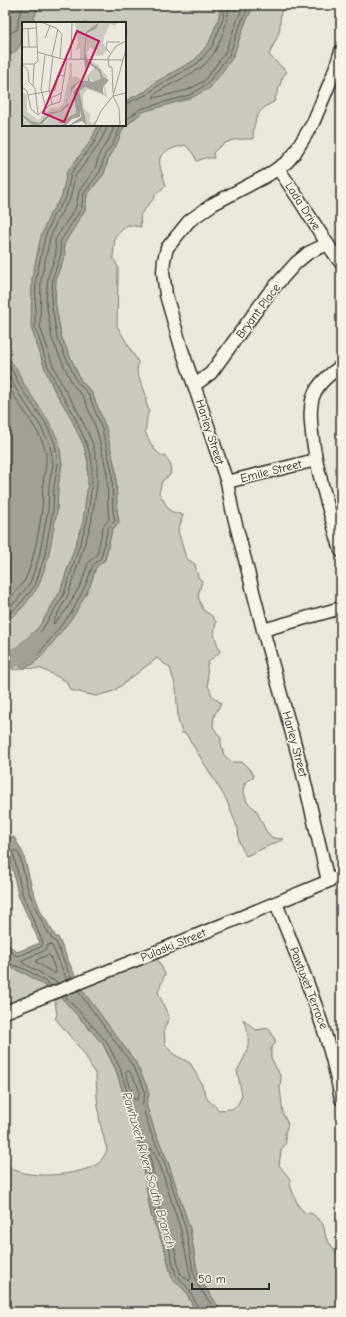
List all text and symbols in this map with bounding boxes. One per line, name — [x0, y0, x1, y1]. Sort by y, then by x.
inset map — [22, 22, 126, 126]
street label: Lada Drive — [282, 179, 324, 233]
street label: Bryant Place — [233, 281, 283, 341]
street label: Harley Street — [193, 398, 227, 467]
street label: Emile Street — [239, 457, 304, 485]
street label: Harley Street — [279, 709, 311, 779]
street label: Pulaski Street — [138, 925, 208, 964]
street label: Pawtuxet Terrace — [287, 945, 331, 1031]
water label: Pawtuxet River South Branch — [119, 1090, 179, 1250]
scale bar — [192, 1265, 269, 1291]
text: 50 m — [198, 1272, 226, 1286]

